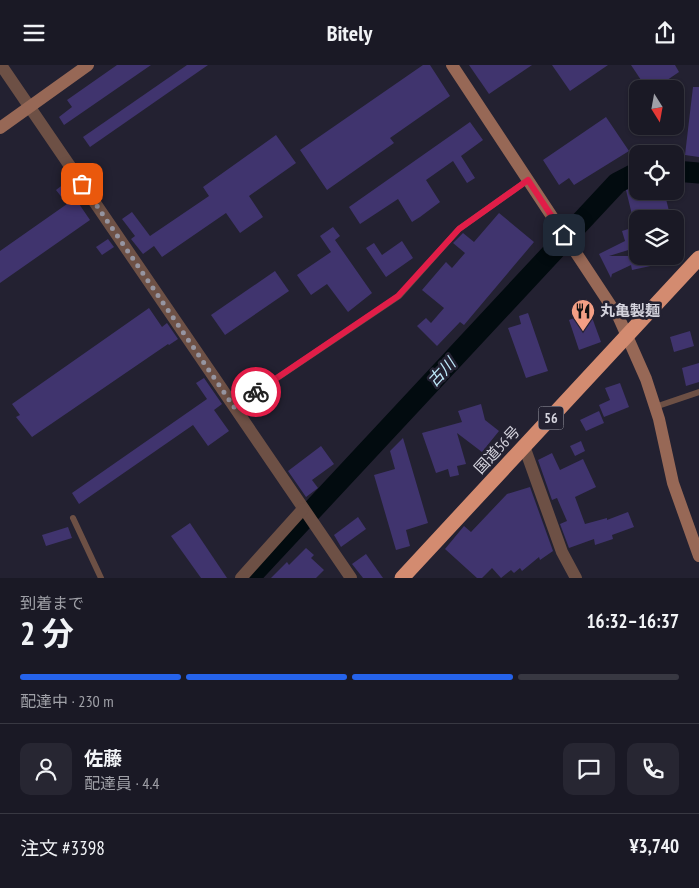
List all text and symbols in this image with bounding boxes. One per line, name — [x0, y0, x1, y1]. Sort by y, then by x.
icon: menu — [20, 19, 48, 47]
text: Bitely — [327, 19, 372, 47]
icon: share — [651, 19, 679, 47]
north arrow — [629, 80, 684, 135]
map controls — [629, 80, 684, 265]
button: locate — [629, 145, 684, 200]
pin — [61, 163, 103, 205]
icon: bag — [68, 170, 96, 198]
button: layers — [629, 210, 684, 265]
pin — [543, 214, 585, 256]
icon: home — [550, 221, 578, 249]
restaurant icon: 丸亀製麺 — [570, 298, 596, 332]
place label: 丸亀製麺 — [600, 301, 660, 320]
water label: 古川 — [423, 352, 461, 391]
courier — [231, 367, 281, 417]
icon: bike — [242, 378, 270, 406]
road number: 56 — [538, 407, 564, 429]
street label: 国道56号 — [470, 422, 524, 478]
text: 到着まで — [20, 593, 84, 613]
text: 16:32–16:37 — [586, 609, 679, 633]
text: 2 分 — [20, 612, 74, 654]
text: 配達中 · 230 m — [20, 691, 114, 711]
button: person — [20, 743, 72, 795]
button: chat — [563, 743, 615, 795]
button: phone — [627, 743, 679, 795]
text: 佐藤 — [84, 746, 122, 770]
text: 配達員 · 4.4 — [84, 773, 159, 793]
text: ¥3,740 — [629, 834, 679, 858]
text: 注文 #3398 — [20, 836, 105, 860]

